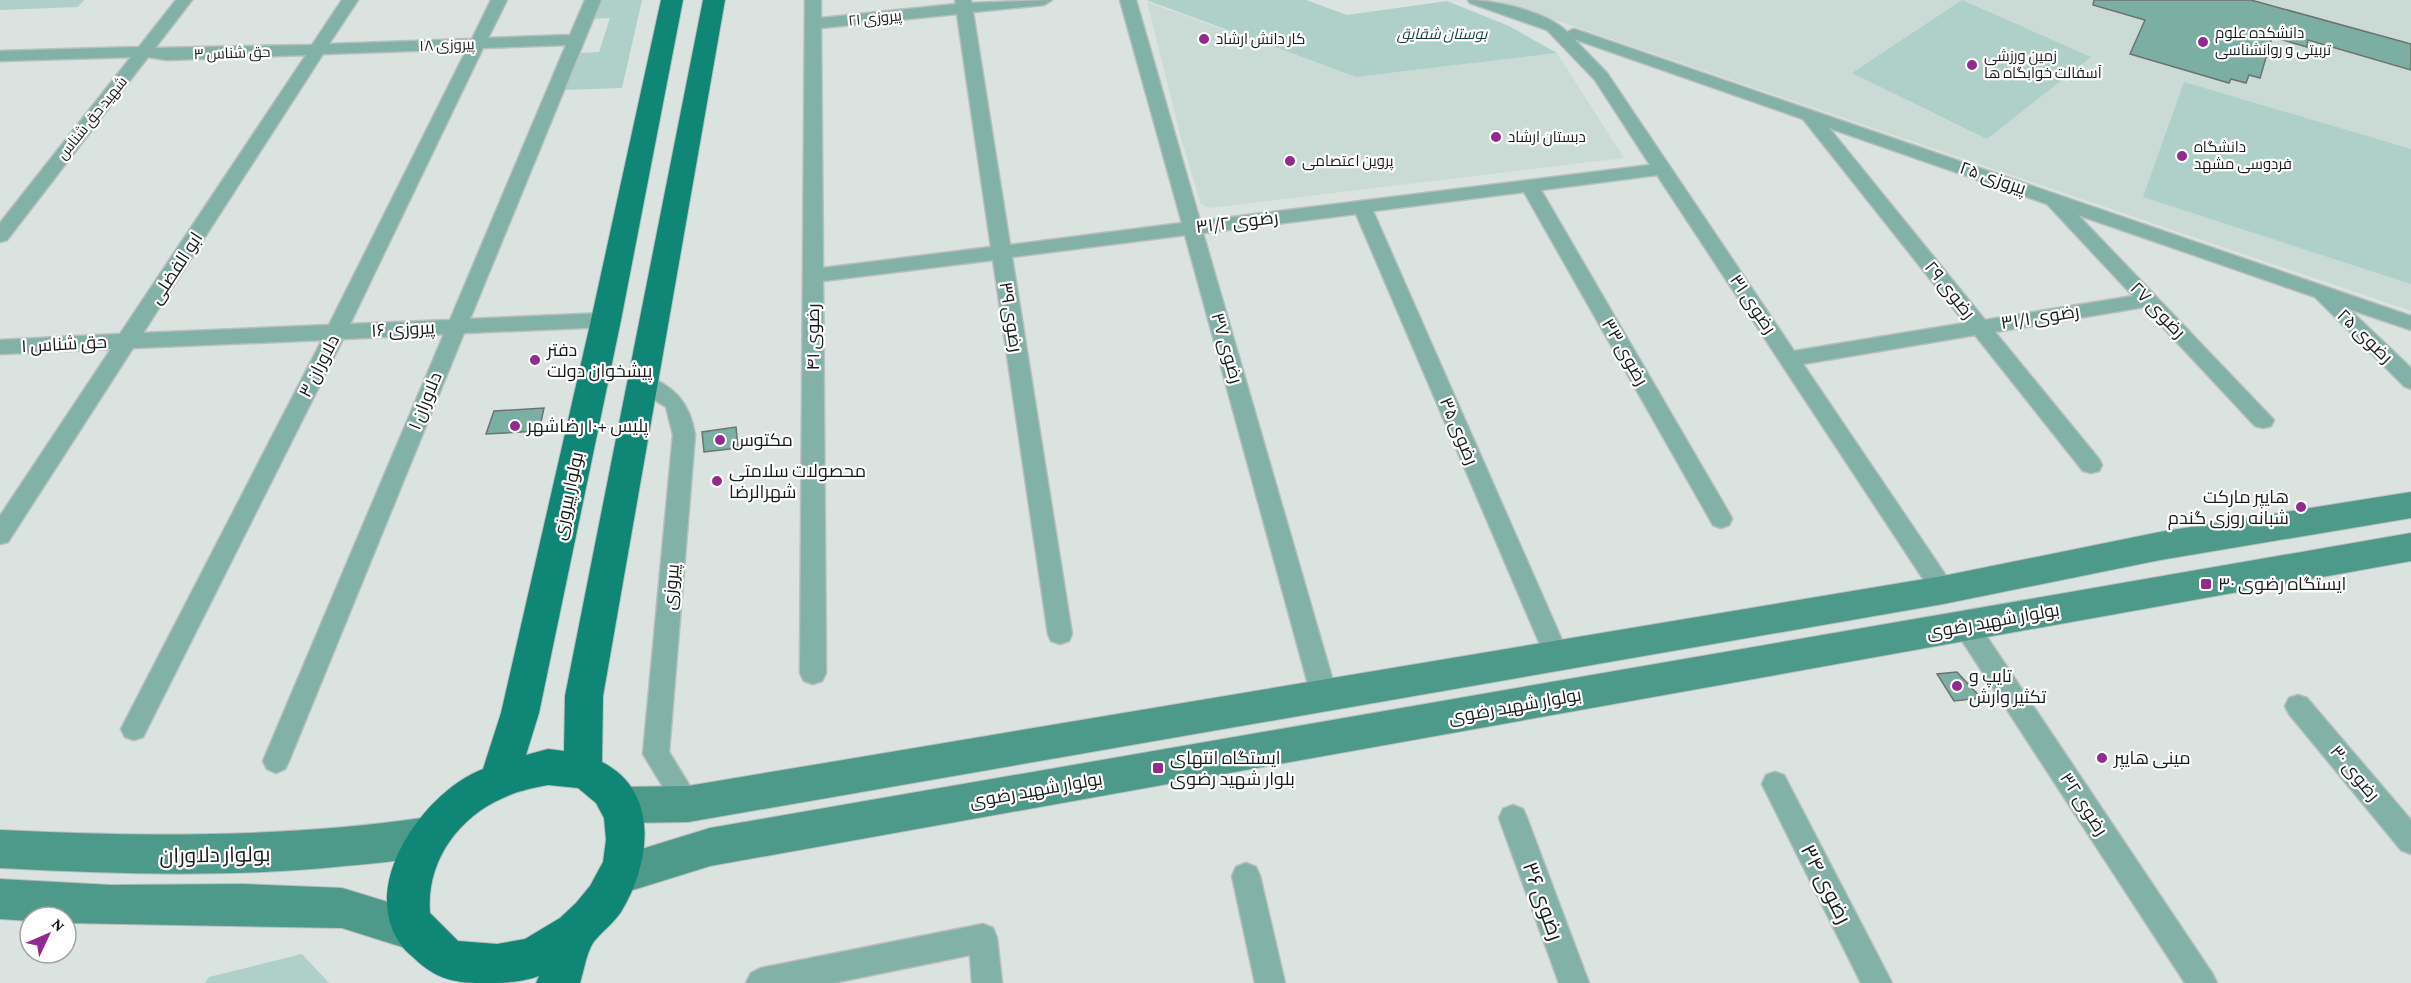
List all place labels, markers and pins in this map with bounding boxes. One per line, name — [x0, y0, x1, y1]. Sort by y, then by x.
place label: دانشکده علوم تربیتی و روانشناسی — [2215, 25, 2331, 60]
place label: کار دانش ارشاد — [1216, 31, 1305, 49]
marker: کار دانش ارشاد — [1197, 32, 1211, 46]
marker: دانشکده علوم تربیتی و روانشناسی — [2196, 35, 2210, 49]
place label: زمین ورزشی آسفالت خوابگاه ها — [1984, 48, 2102, 82]
marker: زمین ورزشی آسفالت خوابگاه ها — [1965, 58, 1979, 72]
place label: دبستان ارشاد — [1508, 129, 1586, 147]
marker: دبستان ارشاد — [1489, 130, 1503, 144]
place label: دانشگاه فردوسی مشهد — [2194, 139, 2292, 174]
marker: دانشگاه فردوسی مشهد — [2175, 149, 2189, 163]
place label: پروین اعتصامی — [1302, 153, 1393, 171]
marker: پروین اعتصامی — [1283, 154, 1297, 168]
place label: دفتر پیشخوان دولت — [546, 340, 652, 383]
marker: دفتر پیشخوان دولت — [528, 353, 542, 367]
place label: پلیس +۱۰ رضاشهر — [526, 416, 649, 438]
marker: پلیس +۱۰ رضاشهر — [508, 419, 522, 433]
place label: مکتوس — [732, 430, 793, 451]
marker: مکتوس — [713, 433, 727, 447]
place label: محصولات سلامتی شهرالرضا — [729, 461, 866, 503]
marker: محصولات سلامتی شهرالرضا — [710, 474, 724, 488]
place label: هایپر مارکت شبانه روزی گندم — [2168, 487, 2289, 530]
marker: هایپر مارکت شبانه روزی گندم — [2294, 500, 2308, 514]
place label: ایستگاه رضوی ۳۰ — [2218, 574, 2346, 595]
marker: ایستگاه رضوی ۳۰ — [2199, 577, 2213, 591]
place label: تایپ و تکثیر وارش — [1969, 666, 2046, 708]
marker: تایپ و تکثیر وارش — [1950, 679, 1964, 693]
place label: ایستگاه انتهای بلوار شهید رضوی — [1170, 748, 1295, 790]
place label: مینی هایپر — [2113, 748, 2191, 770]
marker: مینی هایپر — [2095, 751, 2109, 765]
marker: ایستگاه انتهای بلوار شهید رضوی — [1151, 761, 1165, 775]

